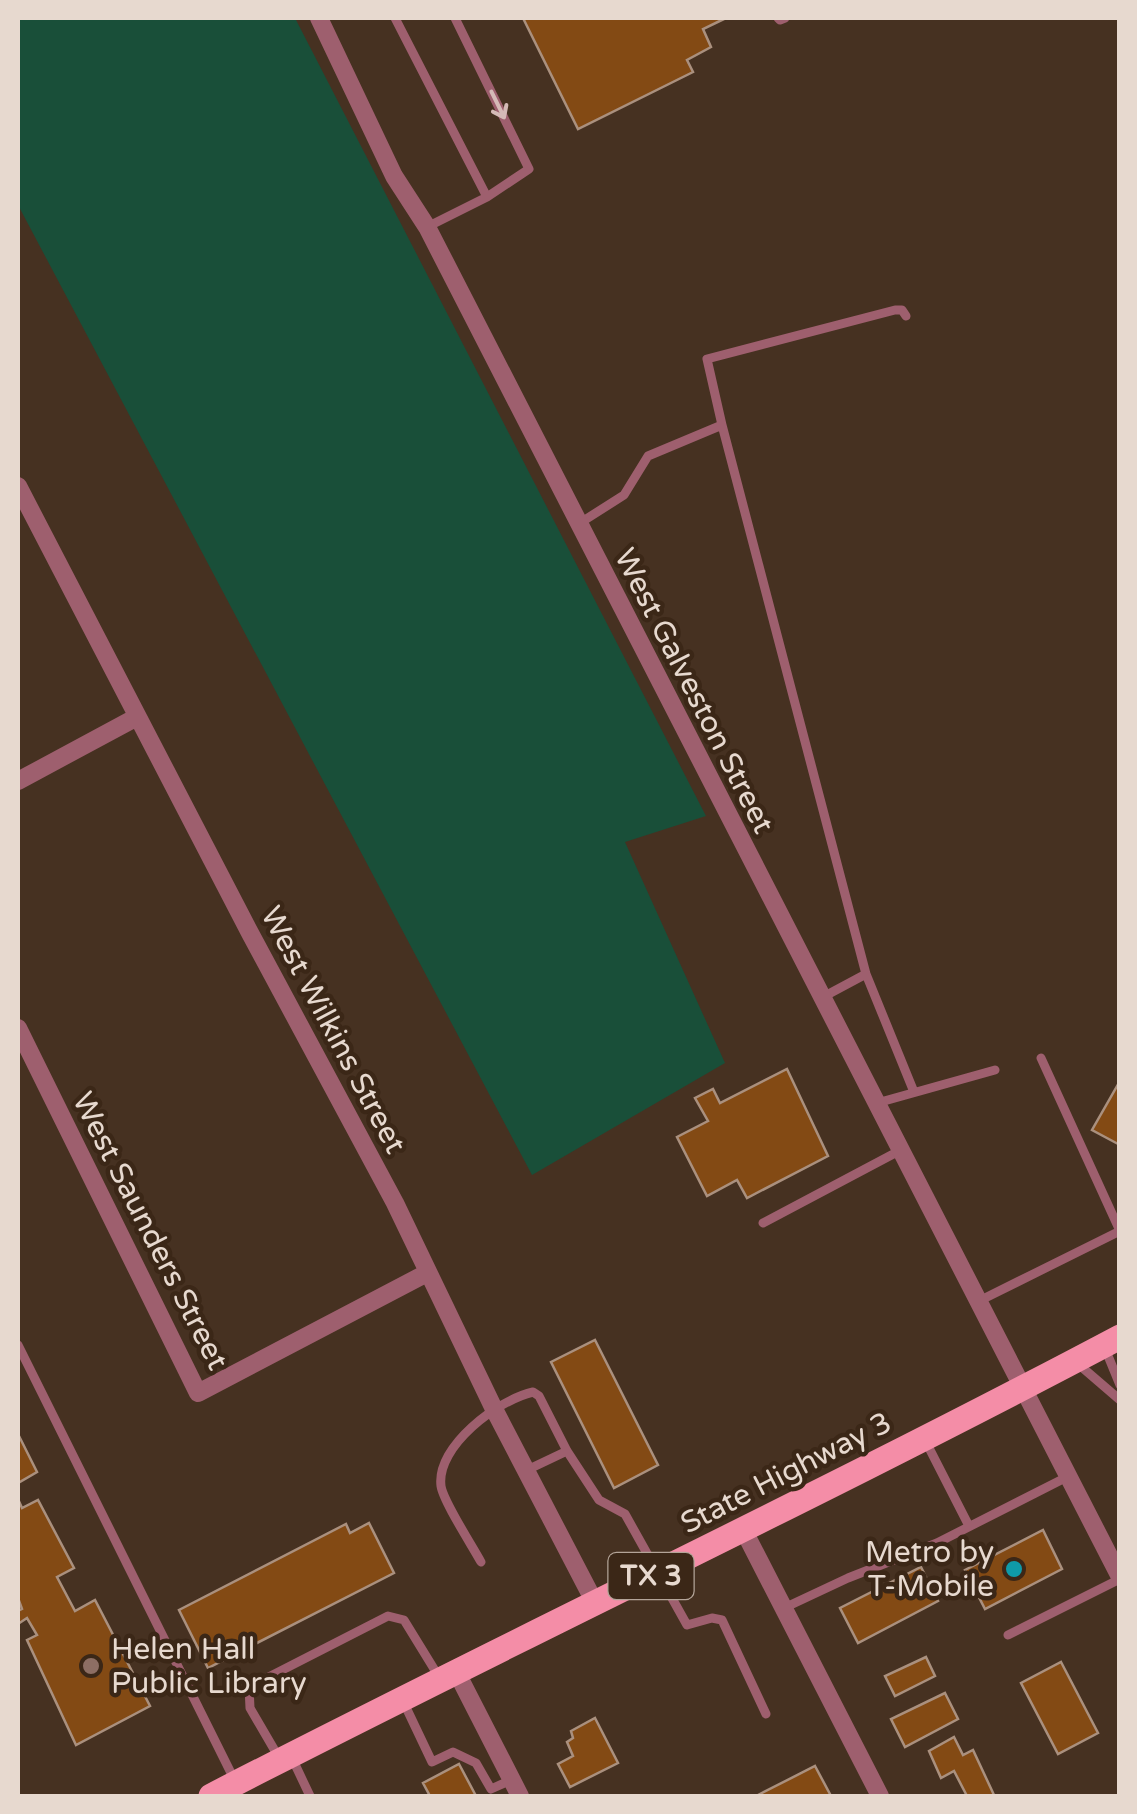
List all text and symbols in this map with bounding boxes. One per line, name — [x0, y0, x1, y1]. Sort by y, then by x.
one-way arrow — [489, 90, 508, 119]
street label: West Galveston Street — [606, 542, 782, 840]
street label: West Wilkins Street — [252, 900, 414, 1160]
street label: West Saunders Street — [64, 1086, 236, 1376]
street label: State Highway 3 — [674, 1404, 898, 1542]
place label: Metro by T-Mobile — [865, 1534, 994, 1605]
road number: TX 3 — [608, 1553, 694, 1599]
marker: Metro by T-Mobile — [1003, 1558, 1025, 1580]
place label: Helen Hall Public Library — [111, 1631, 307, 1702]
marker: Helen Hall Public Library — [80, 1655, 102, 1677]

